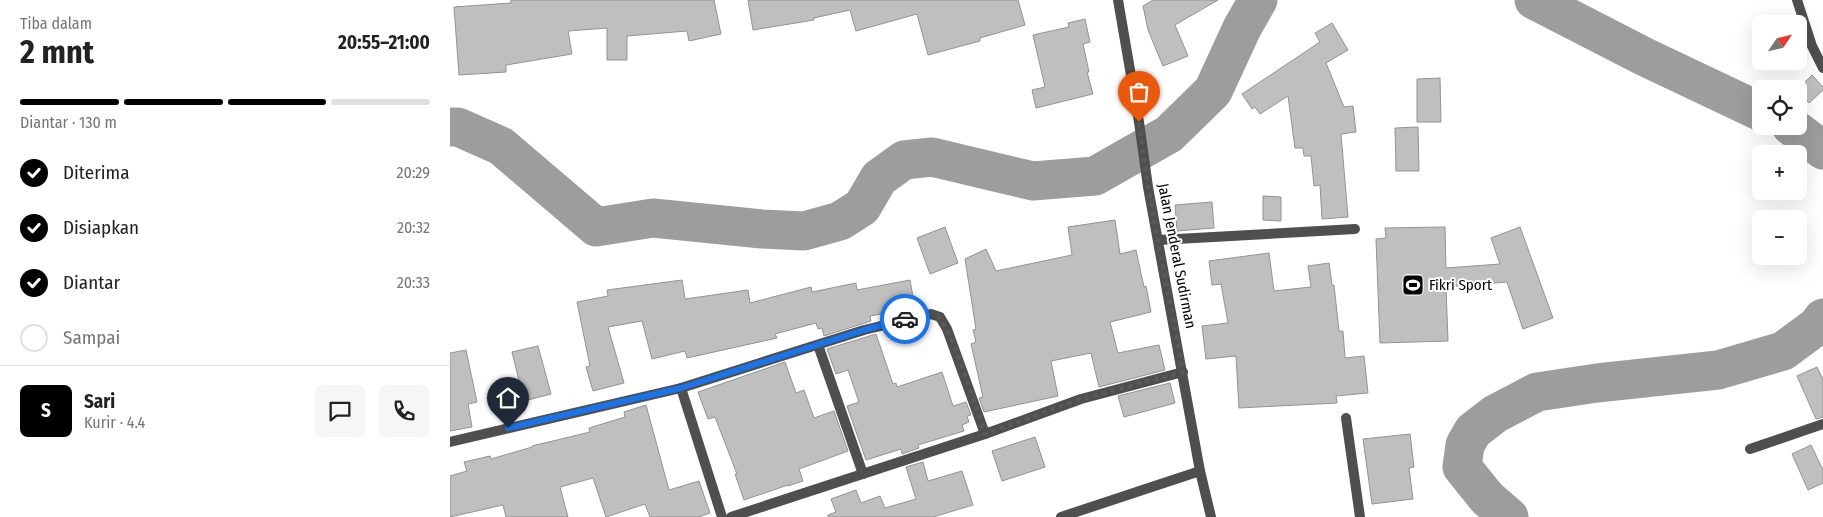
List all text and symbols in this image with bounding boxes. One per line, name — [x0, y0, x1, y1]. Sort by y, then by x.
text: Tiba dalam — [20, 14, 92, 33]
north arrow — [1752, 15, 1808, 70]
map controls — [1752, 15, 1807, 265]
text: 20:55–21:00 — [338, 31, 430, 54]
text: 2 mnt — [20, 33, 94, 71]
pin — [1118, 71, 1160, 122]
icon: bag — [1125, 78, 1153, 106]
button: locate — [1752, 80, 1807, 135]
text: Diantar · 130 m — [20, 113, 117, 132]
button: + — [1752, 145, 1807, 200]
icon: check — [20, 159, 48, 187]
text: Diterima — [63, 161, 129, 184]
text: 20:29 — [396, 163, 430, 182]
street label: Jalan Jenderal Sudirman — [1154, 182, 1200, 330]
button: − — [1752, 210, 1807, 265]
icon: check — [20, 214, 48, 242]
text: Disiapkan — [63, 216, 139, 239]
text: 20:32 — [397, 218, 430, 237]
icon: check — [20, 269, 48, 297]
text: Diantar — [63, 271, 120, 294]
text: 20:33 — [397, 273, 430, 292]
sports icon: Fikri Sport — [1401, 273, 1425, 297]
place label: Fikri Sport — [1429, 276, 1492, 294]
courier — [880, 294, 930, 344]
icon: car — [891, 305, 919, 333]
text: Sampai — [63, 326, 120, 349]
pin — [487, 377, 529, 428]
icon: home — [494, 384, 522, 412]
button: chat — [314, 385, 366, 437]
button: phone — [378, 385, 430, 437]
text: Sari — [84, 390, 115, 413]
text: S — [41, 399, 51, 422]
text: Kurir · 4.4 — [84, 413, 145, 432]

